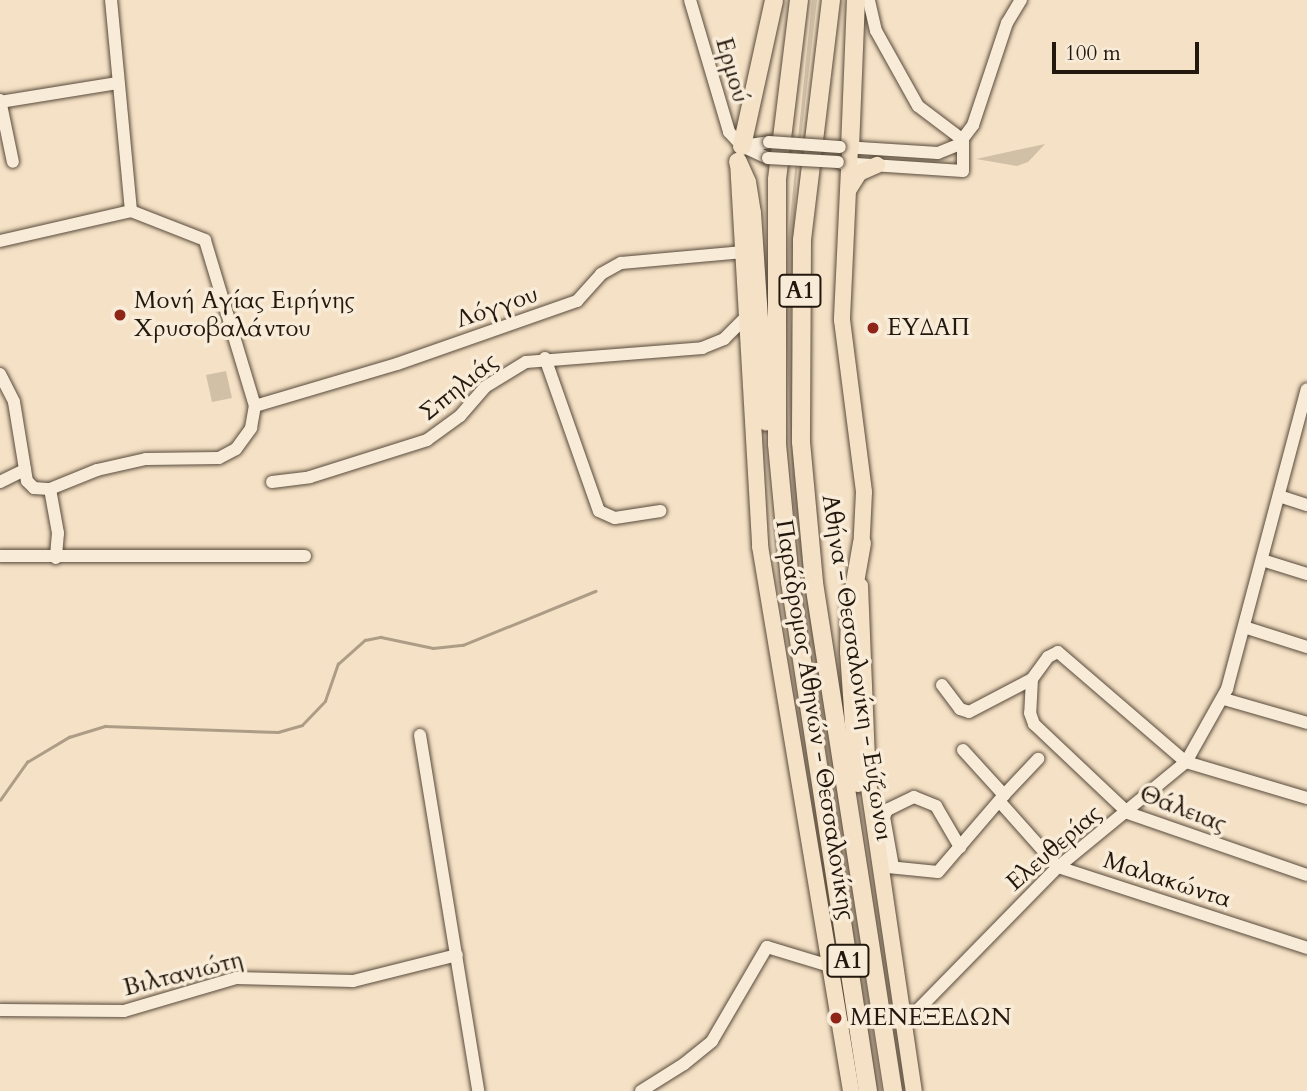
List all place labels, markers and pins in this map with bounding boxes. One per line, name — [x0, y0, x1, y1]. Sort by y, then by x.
place label: Μονή Αγίας Ειρήνης Χρυσοβαλάντου — [134, 287, 355, 343]
marker: Μονή Αγίας Ειρήνης Χρυσοβαλάντου — [112, 307, 128, 323]
place label: ΕΥΔΑΠ — [887, 314, 970, 342]
marker: ΕΥΔΑΠ — [865, 320, 881, 336]
place label: ΜΕΝΕΞΕΔΩΝ — [850, 1004, 1011, 1032]
marker: ΜΕΝΕΞΕΔΩΝ — [828, 1010, 844, 1026]

